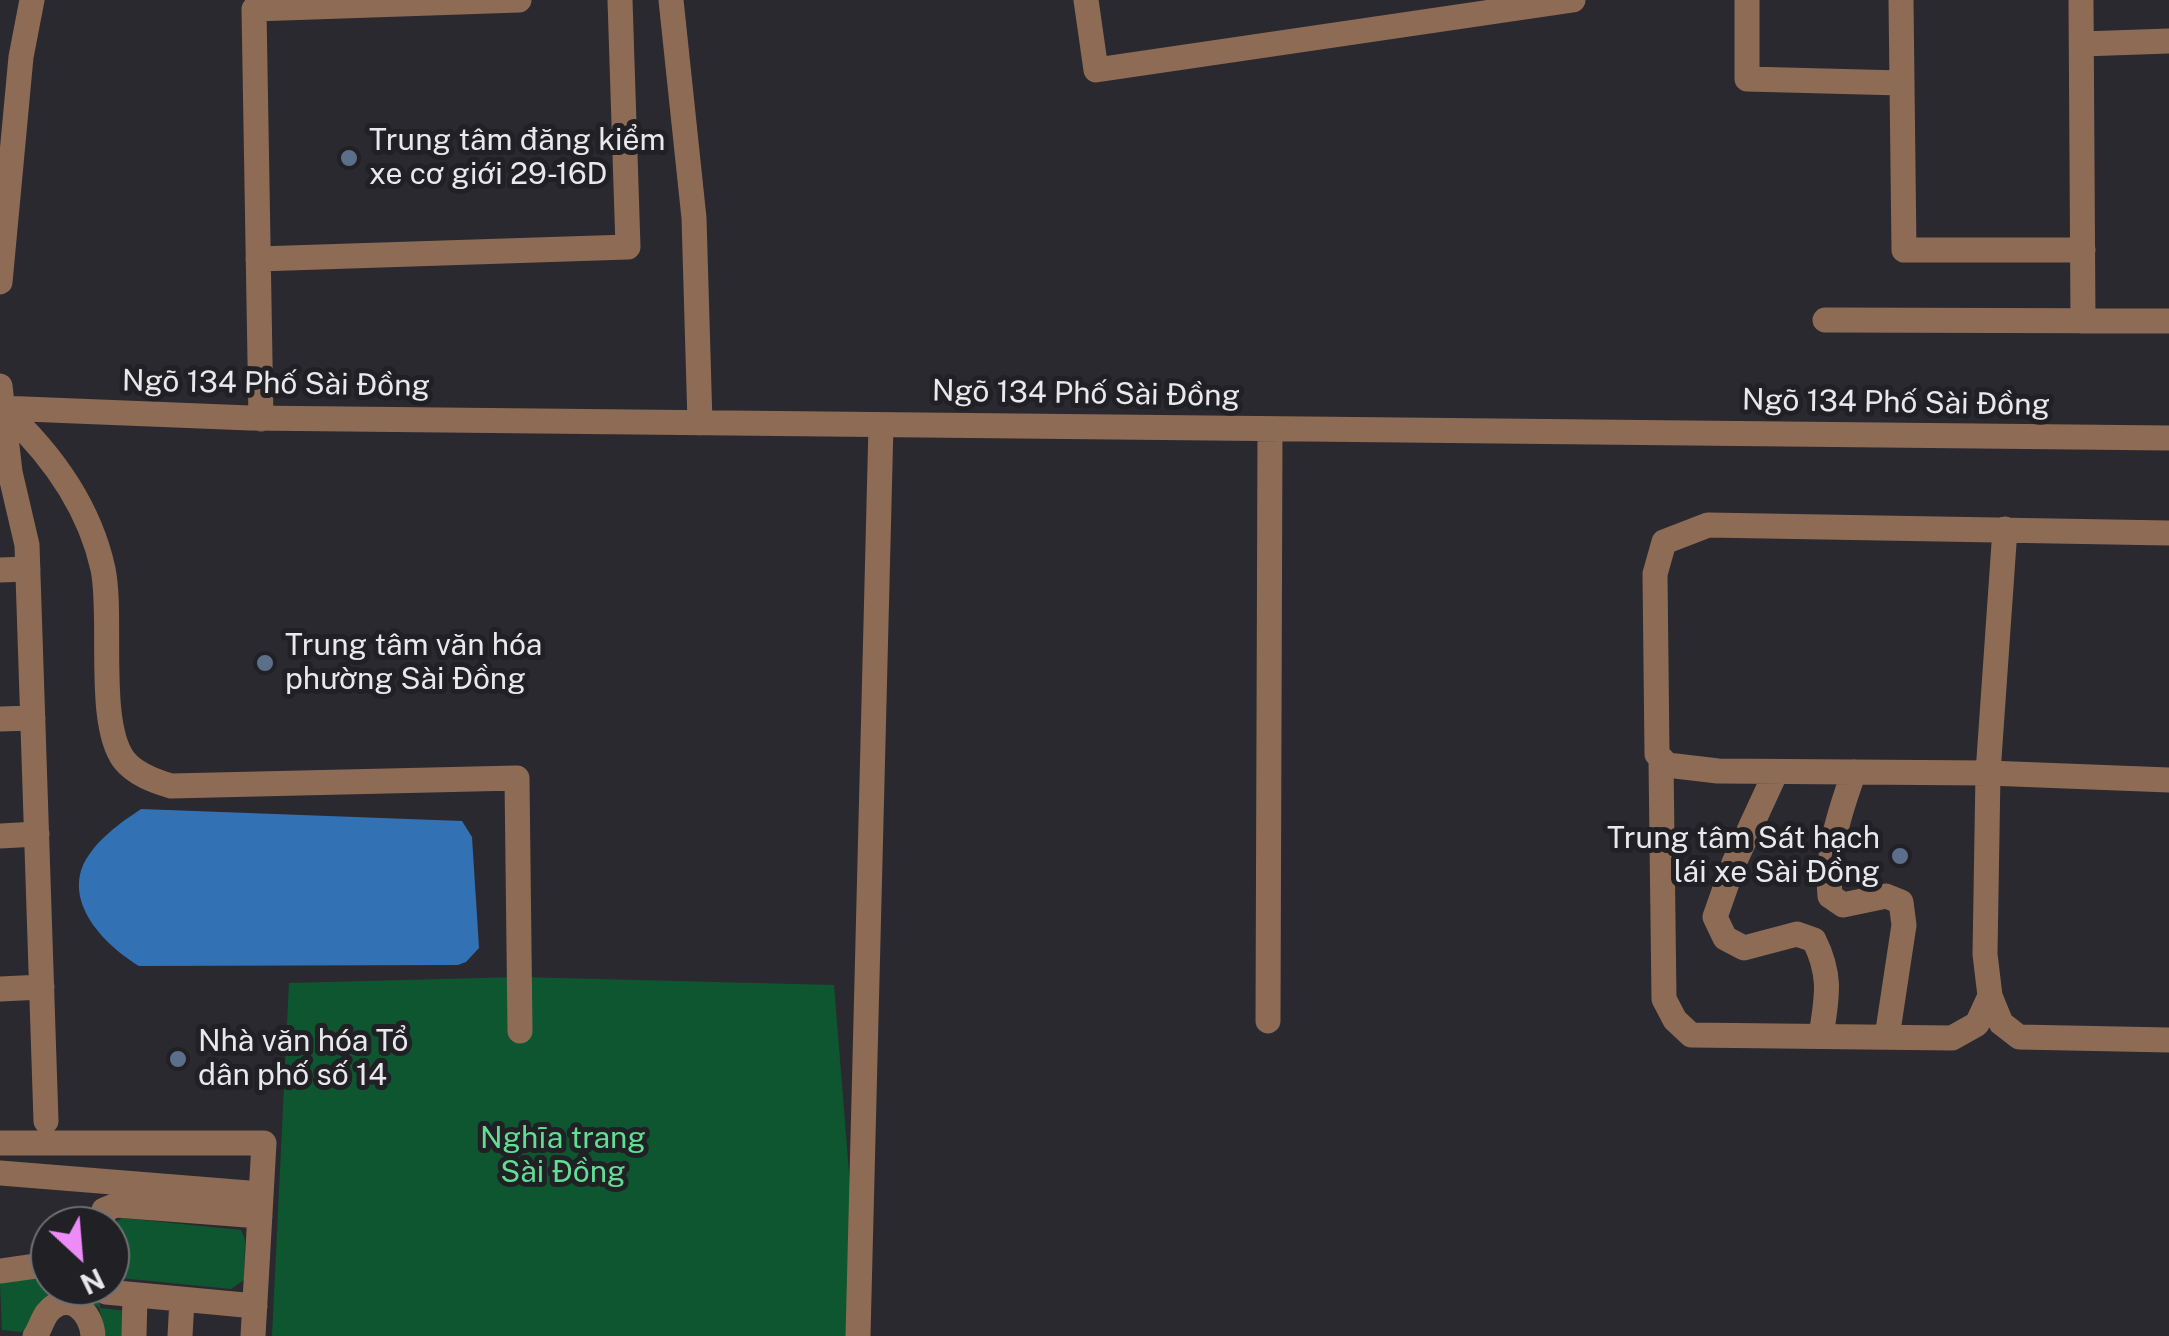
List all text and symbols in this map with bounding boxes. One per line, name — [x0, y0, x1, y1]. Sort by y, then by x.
place label: Trung tâm đăng kiểm xe cơ giới 29-16D — [369, 123, 665, 194]
marker: Trung tâm đăng kiểm xe cơ giới 29-16D — [338, 147, 360, 169]
street label: Ngõ 134 Phố Sài Đồng — [122, 363, 430, 405]
street label: Ngõ 134 Phố Sài Đồng — [932, 373, 1240, 415]
street label: Ngõ 134 Phố Sài Đồng — [1742, 382, 2050, 424]
place label: Trung tâm văn hóa phường Sài Đồng — [285, 628, 542, 698]
marker: Trung tâm văn hóa phường Sài Đồng — [254, 652, 276, 674]
place label: Trung tâm Sát hạch lái xe Sài Đồng — [1607, 821, 1880, 892]
marker: Trung tâm Sát hạch lái xe Sài Đồng — [1889, 845, 1911, 867]
place label: Nhà văn hóa Tổ dân phố số 14 — [198, 1024, 408, 1094]
marker: Nhà văn hóa Tổ dân phố số 14 — [167, 1048, 189, 1070]
park label: Nghĩa trang Sài Đồng — [480, 1121, 646, 1192]
north arrow — [30, 1206, 130, 1306]
text: N — [75, 1262, 110, 1301]

